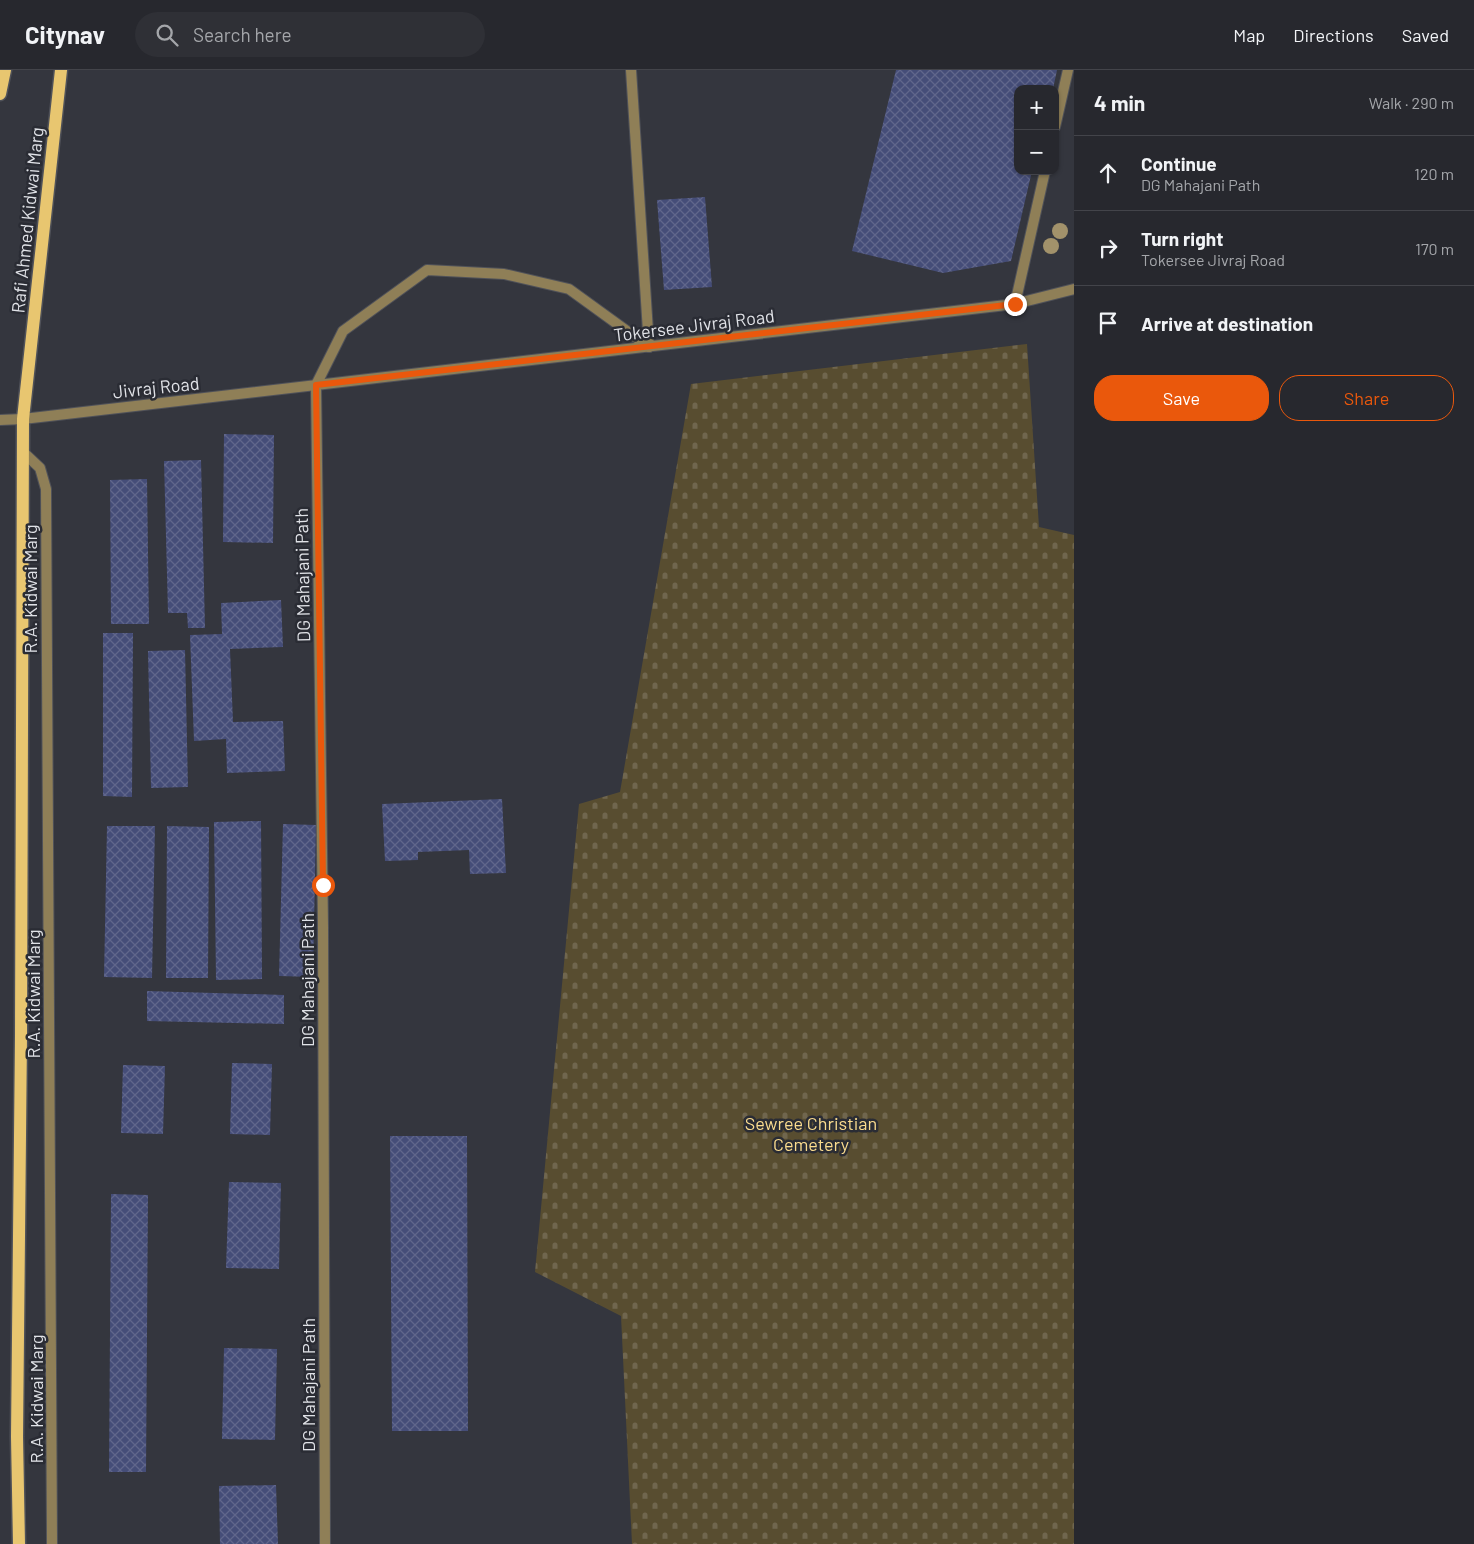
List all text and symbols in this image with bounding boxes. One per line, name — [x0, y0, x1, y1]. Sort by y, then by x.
search box — [135, 12, 485, 57]
text: Citynav — [25, 20, 105, 49]
icon: search — [153, 21, 181, 49]
text: Search here — [193, 23, 292, 46]
text: Map — [1233, 24, 1265, 46]
text: Directions — [1293, 24, 1374, 46]
text: Saved — [1402, 24, 1449, 46]
map controls — [1014, 85, 1059, 175]
button: + — [1014, 85, 1059, 130]
text: 4 min — [1094, 90, 1145, 115]
text: Walk · 290 m — [1369, 93, 1454, 112]
street label: Rafi Ahmed Kidwai Marg — [6, 126, 48, 314]
button: − — [1014, 130, 1059, 175]
text: Continue — [1141, 152, 1217, 175]
icon: ahead — [1094, 159, 1122, 187]
text: 120 m — [1414, 164, 1454, 183]
text: DG Mahajani Path — [1141, 175, 1260, 194]
text: Turn right — [1141, 227, 1223, 250]
icon: right — [1094, 234, 1122, 262]
text: 170 m — [1415, 239, 1454, 258]
text: Tokersee Jivraj Road — [1141, 250, 1285, 269]
route end — [1004, 293, 1027, 316]
street label: Tokersee Jivraj Road — [612, 304, 776, 346]
icon: arrive — [1094, 309, 1122, 337]
text: Arrive at destination — [1141, 312, 1313, 335]
street label: Jivraj Road — [112, 372, 200, 402]
button: Save — [1094, 375, 1269, 421]
button: Share — [1279, 375, 1454, 421]
street label: DG Mahajani Path — [290, 508, 314, 642]
street label: R.A. Kidwai Marg — [19, 524, 41, 654]
route start — [312, 874, 335, 897]
street label: DG Mahajani Path — [296, 913, 318, 1047]
street label: R.A. Kidwai Marg — [22, 929, 44, 1059]
park label: Sewree Christian Cemetery — [745, 1112, 877, 1155]
street label: DG Mahajani Path — [297, 1318, 319, 1452]
street label: R.A. Kidwai Marg — [25, 1334, 47, 1464]

